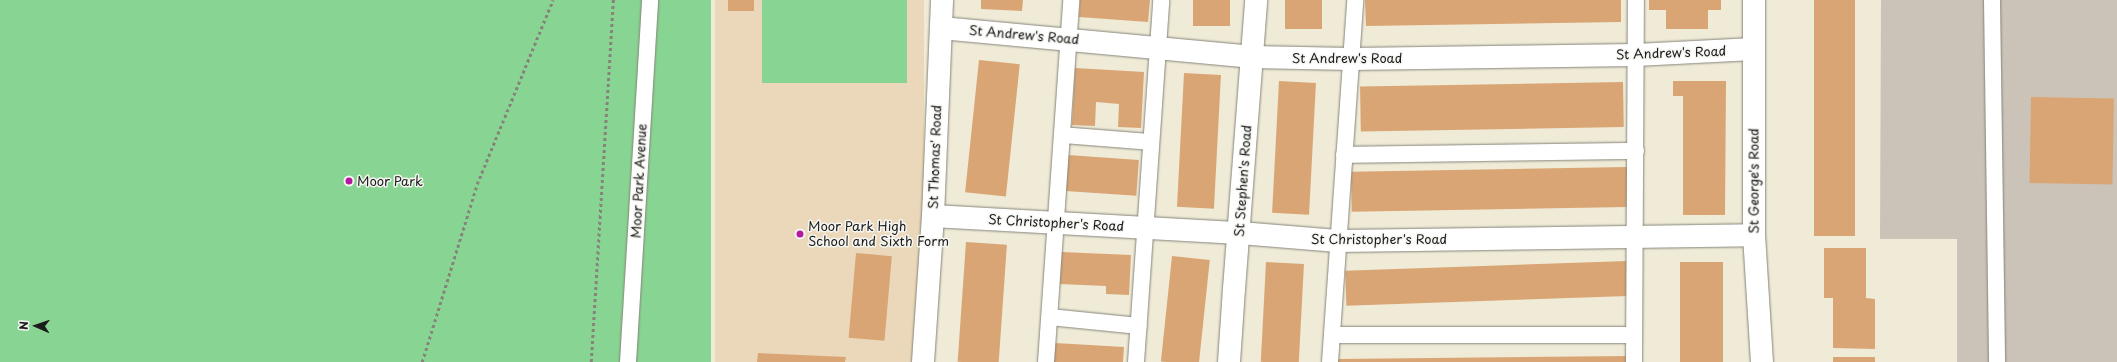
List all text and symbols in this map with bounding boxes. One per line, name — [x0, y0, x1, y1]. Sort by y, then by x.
street label: St Andrew's Road — [968, 22, 1080, 48]
street label: St Andrew's Road — [1615, 43, 1727, 63]
street label: St Andrew's Road — [1291, 50, 1403, 66]
street label: St Thomas' Road — [925, 104, 945, 210]
street label: Moor Park Avenue — [628, 123, 650, 239]
street label: St Stephen's Road — [1231, 125, 1255, 237]
street label: St George's Road — [1746, 128, 1762, 234]
place label: Moor Park — [357, 173, 423, 189]
marker: Moor Park — [344, 176, 354, 186]
street label: St Christopher's Road — [988, 212, 1124, 234]
place label: Moor Park High School and Sixth Form — [808, 219, 950, 250]
marker: Moor Park High School and Sixth Form — [795, 229, 805, 239]
street label: St Christopher's Road — [1311, 231, 1447, 247]
north arrow — [16, 306, 56, 346]
text: N — [15, 321, 32, 330]

